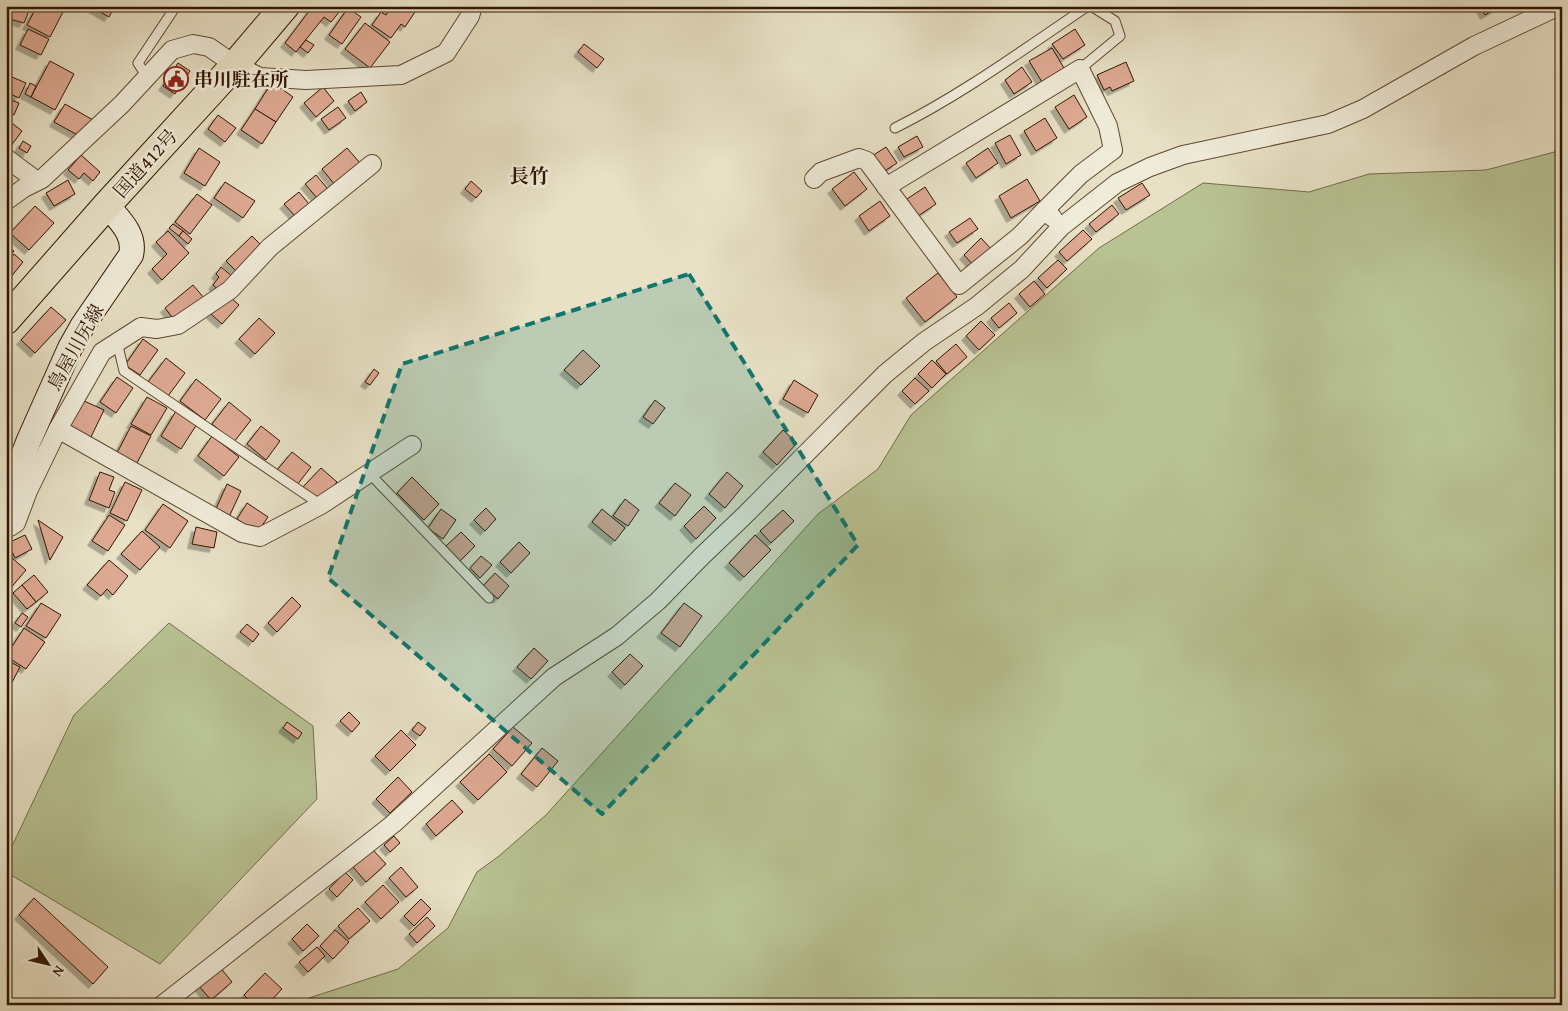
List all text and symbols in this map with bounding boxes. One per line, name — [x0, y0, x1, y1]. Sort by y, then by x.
place label: 串川駐在所 — [194, 65, 289, 93]
public building icon: 串川駐在所 — [163, 66, 189, 92]
street label: 国道412号 — [106, 122, 184, 204]
district label: 長竹 — [509, 161, 549, 190]
street label: 鳥屋川尻線 — [40, 299, 110, 395]
north arrow — [22, 938, 72, 988]
text: N — [47, 962, 70, 982]

